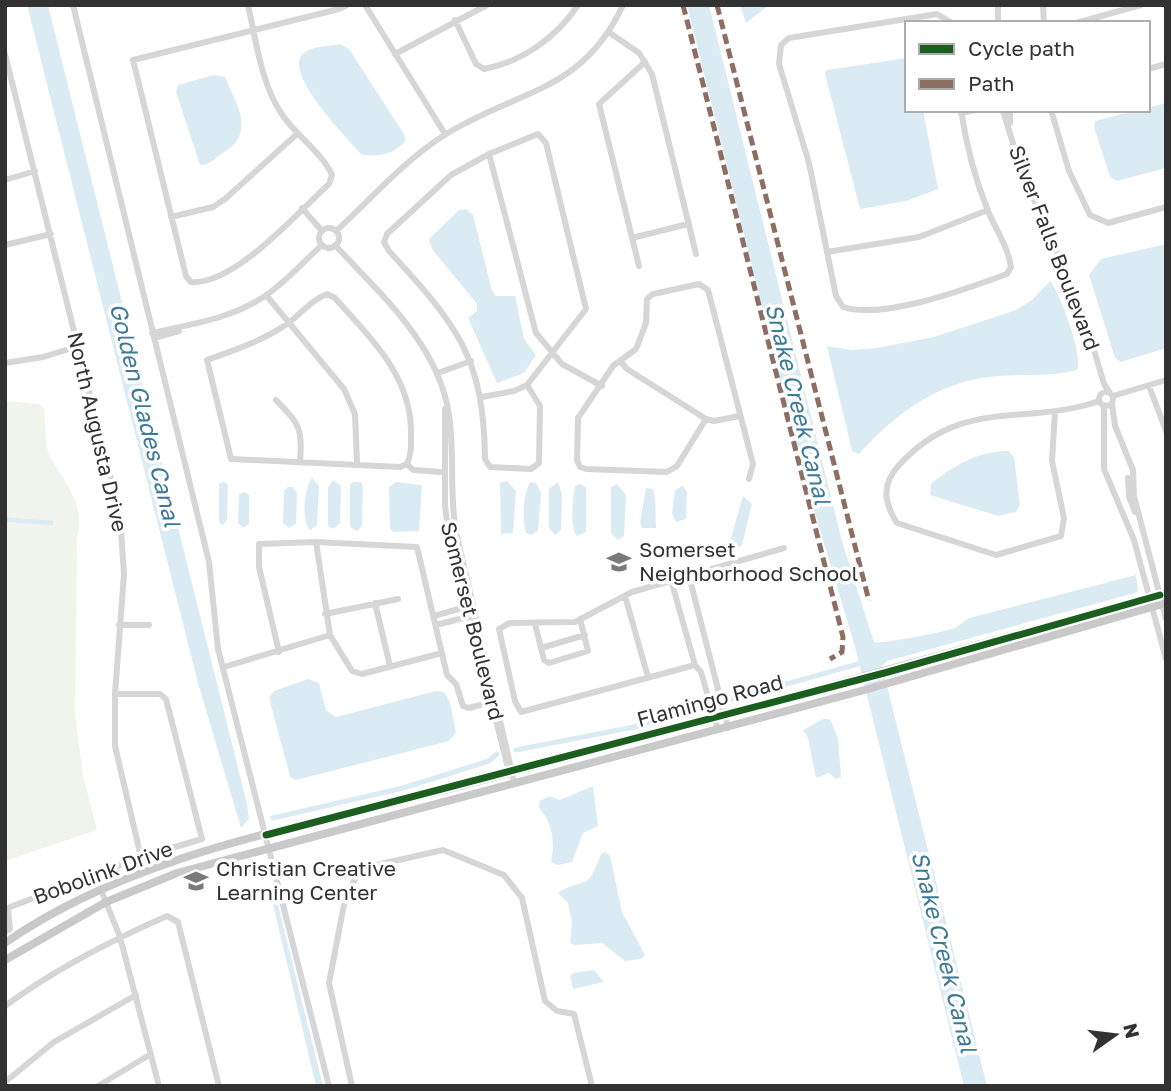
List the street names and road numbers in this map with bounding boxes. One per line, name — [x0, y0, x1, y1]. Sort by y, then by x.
street label: Silver Falls Boulevard — [1004, 141, 1106, 354]
street label: North Augusta Drive — [62, 329, 134, 534]
street label: Somerset Boulevard — [436, 519, 510, 723]
street label: Flamingo Road — [634, 668, 786, 732]
street label: Bobolink Drive — [29, 835, 176, 909]

